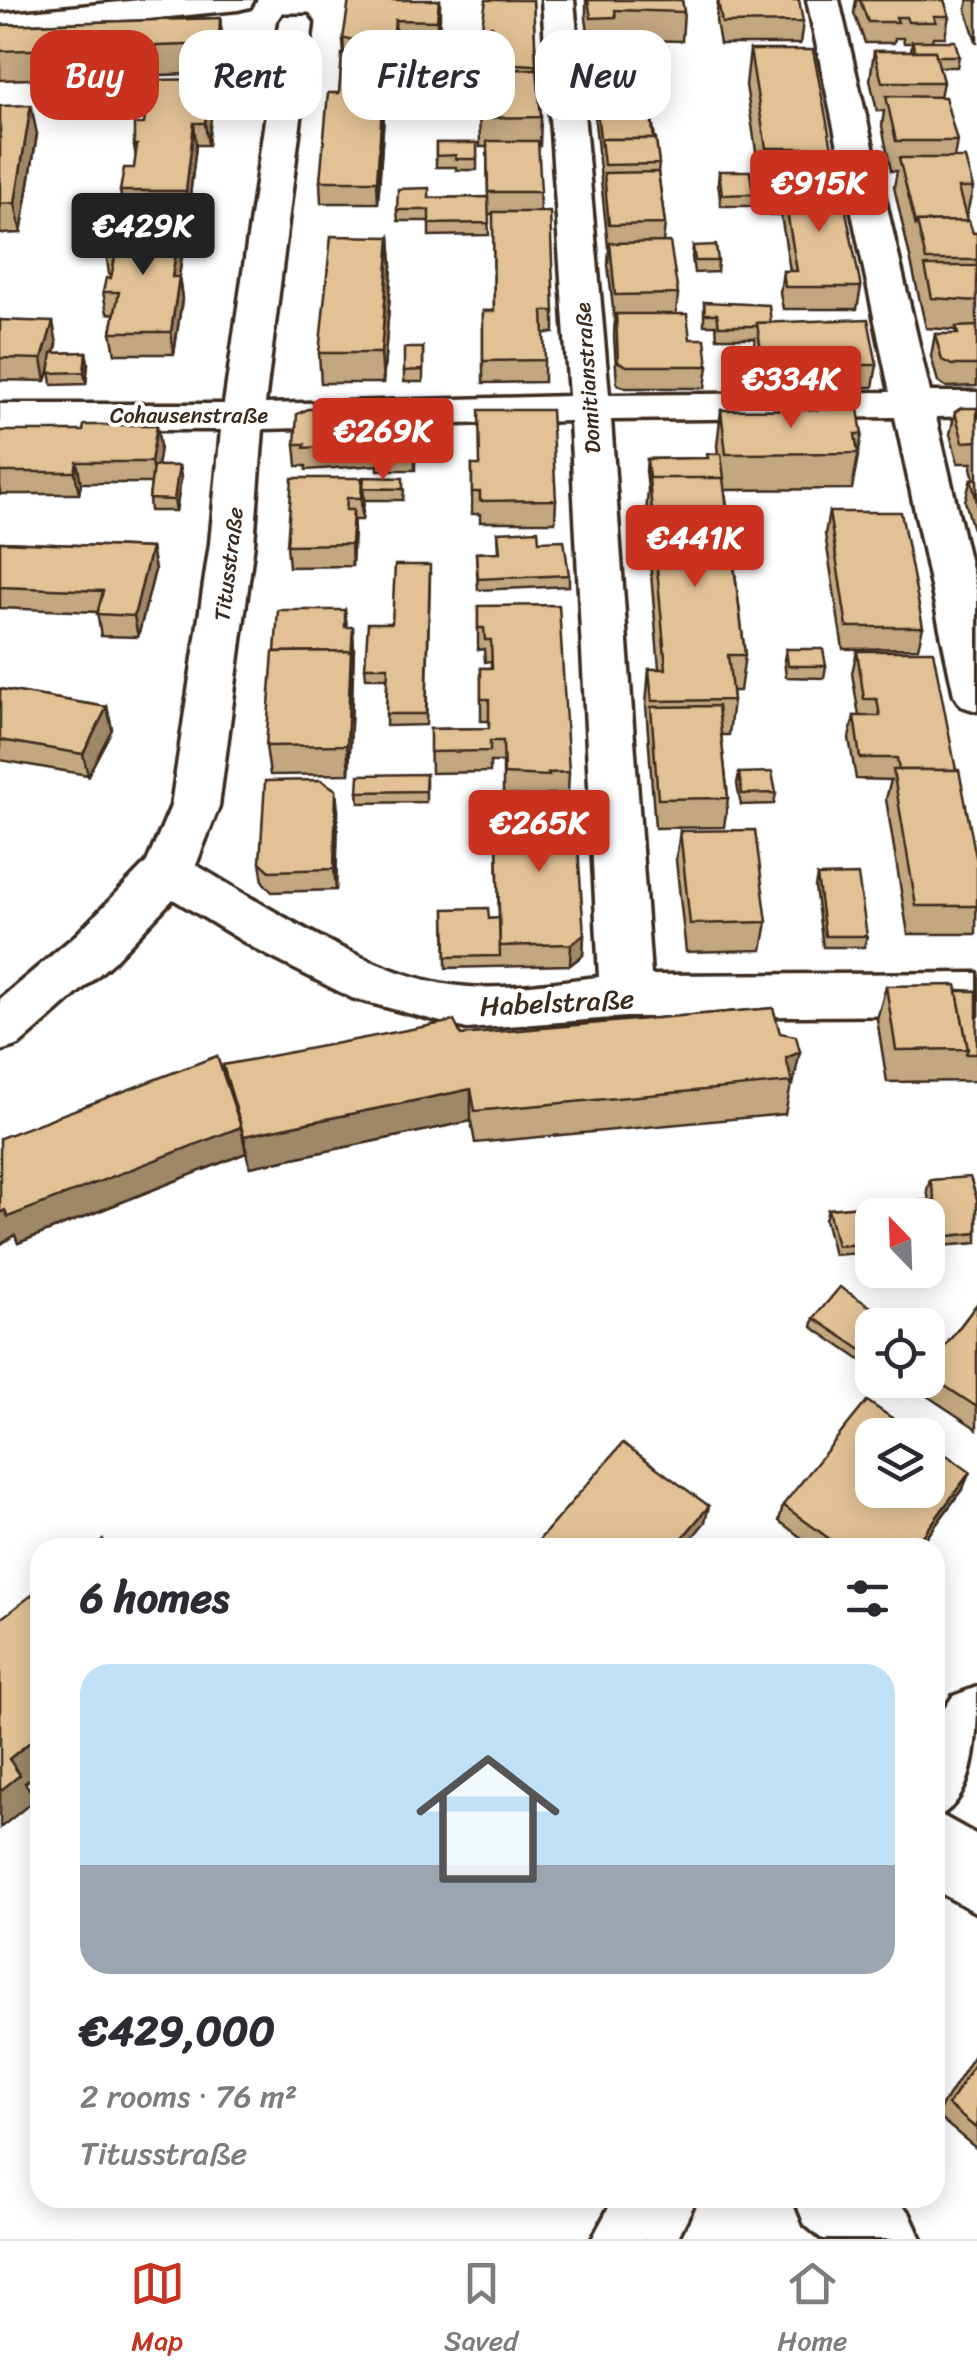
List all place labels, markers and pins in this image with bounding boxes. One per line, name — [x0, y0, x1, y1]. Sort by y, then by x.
pin: €915K — [749, 150, 889, 235]
pin: €429K — [73, 193, 213, 278]
pin: €334K — [721, 346, 861, 431]
pin: €269K — [313, 398, 453, 483]
pin: €441K — [625, 505, 765, 590]
pin: €265K — [469, 790, 609, 875]

